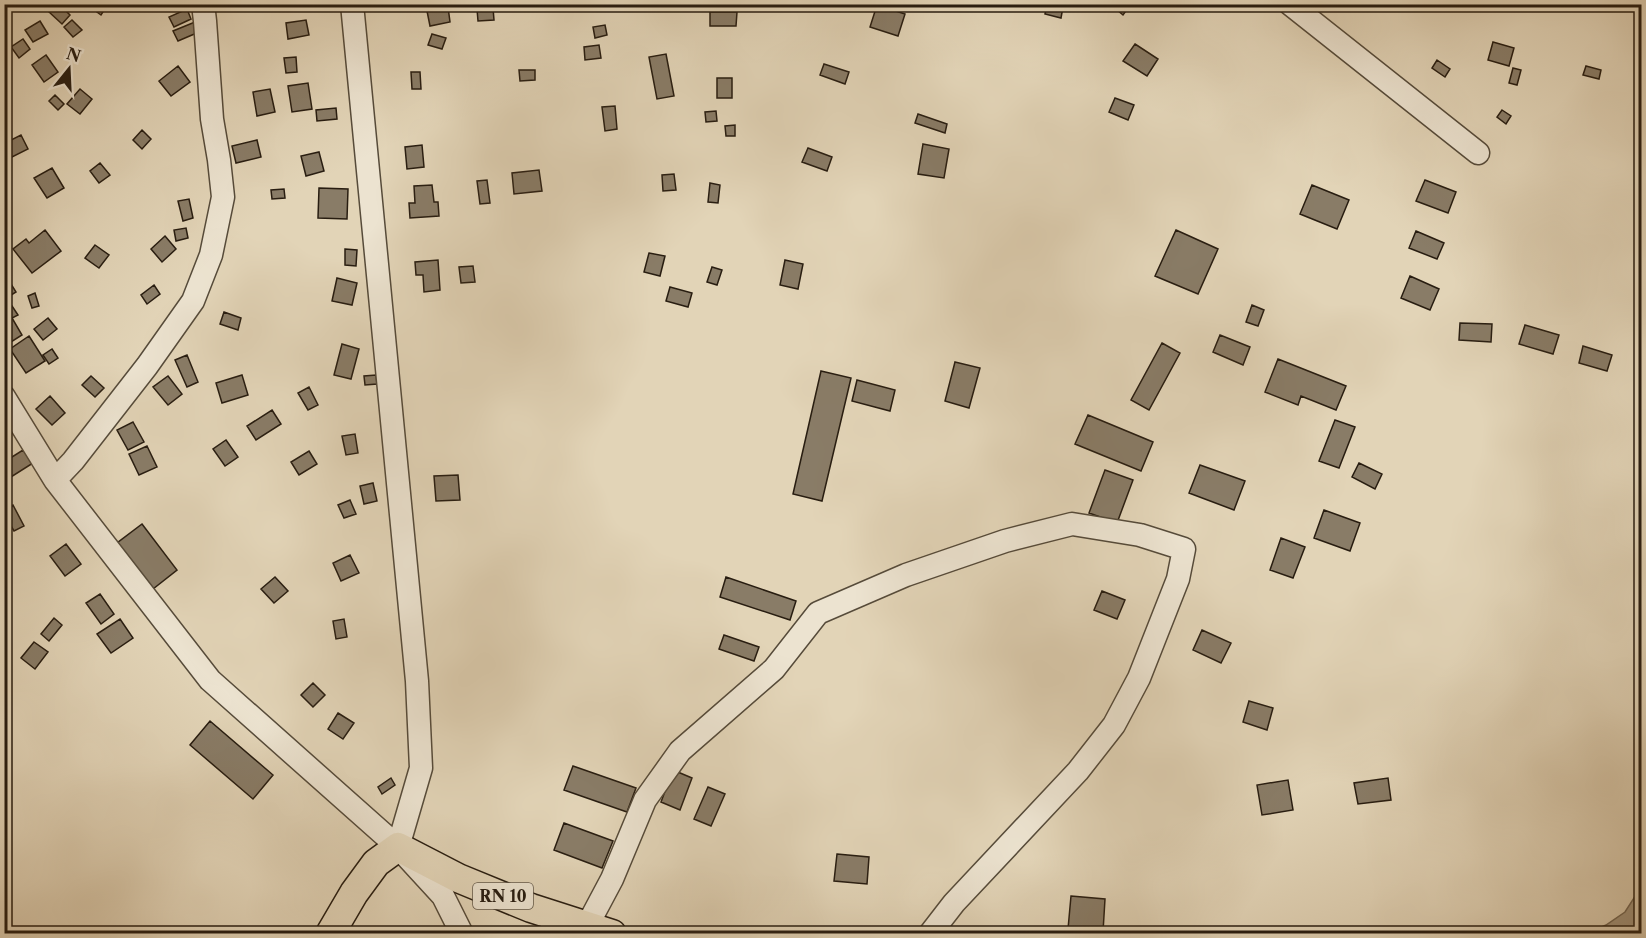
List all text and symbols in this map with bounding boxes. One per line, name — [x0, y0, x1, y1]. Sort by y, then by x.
north arrow — [39, 39, 99, 99]
text: N — [64, 43, 83, 66]
road number: RN 10 — [473, 883, 533, 909]

